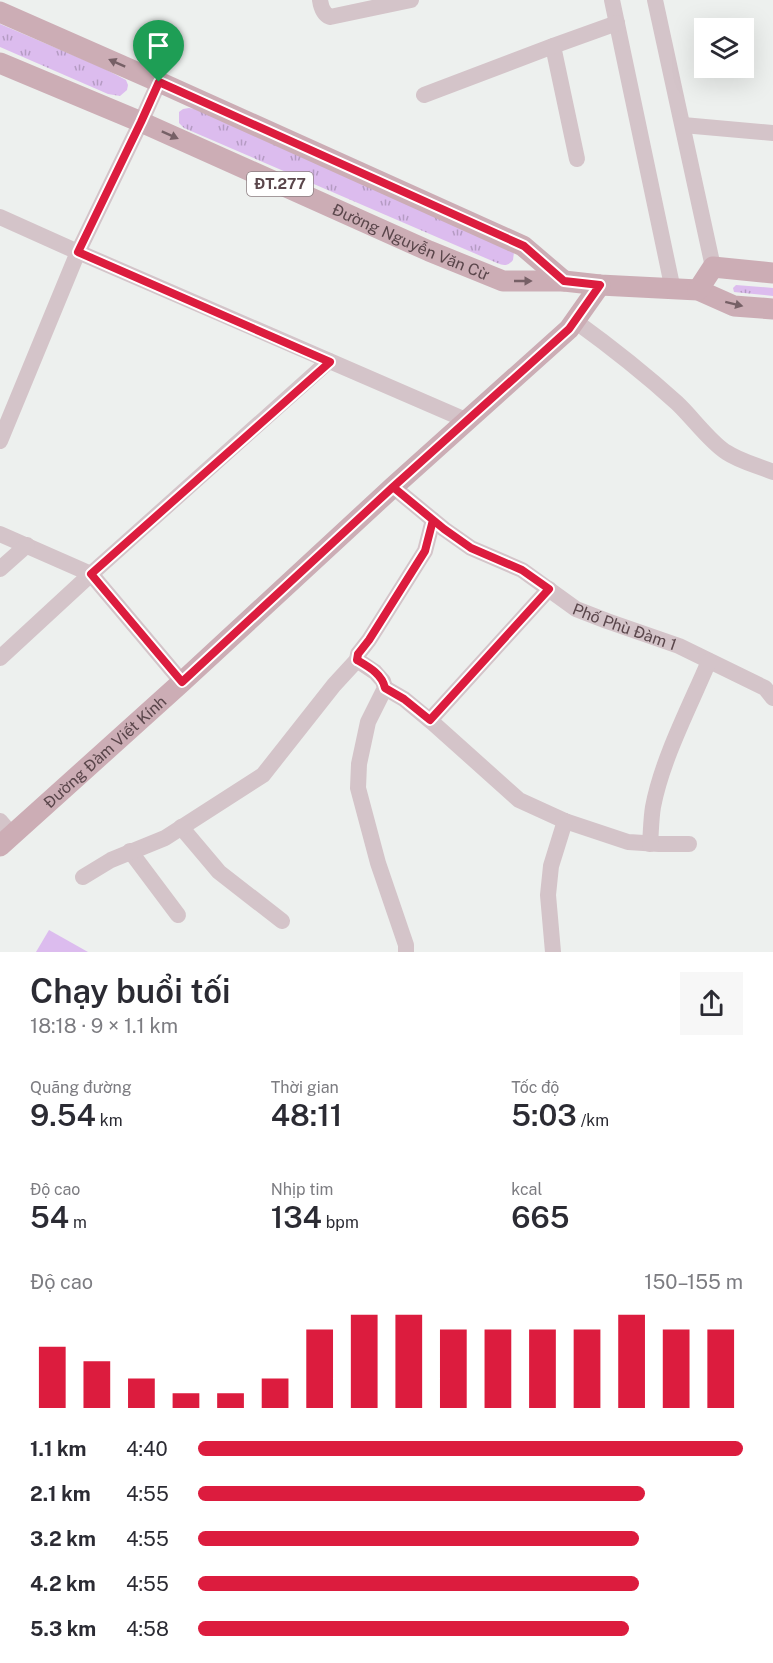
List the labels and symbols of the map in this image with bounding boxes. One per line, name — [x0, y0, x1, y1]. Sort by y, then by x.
pin — [133, 20, 184, 82]
one-way arrow — [108, 58, 126, 67]
one-way arrow — [162, 130, 179, 139]
road number: ĐT.277 — [247, 172, 313, 196]
street label: Đường Nguyễn Văn Cừ — [329, 200, 492, 285]
one-way arrow — [514, 276, 533, 286]
one-way arrow — [725, 300, 743, 310]
street label: Phố Phù Đàm 1 — [570, 600, 679, 654]
street label: Đường Đàm Viết Kính — [40, 692, 170, 812]

